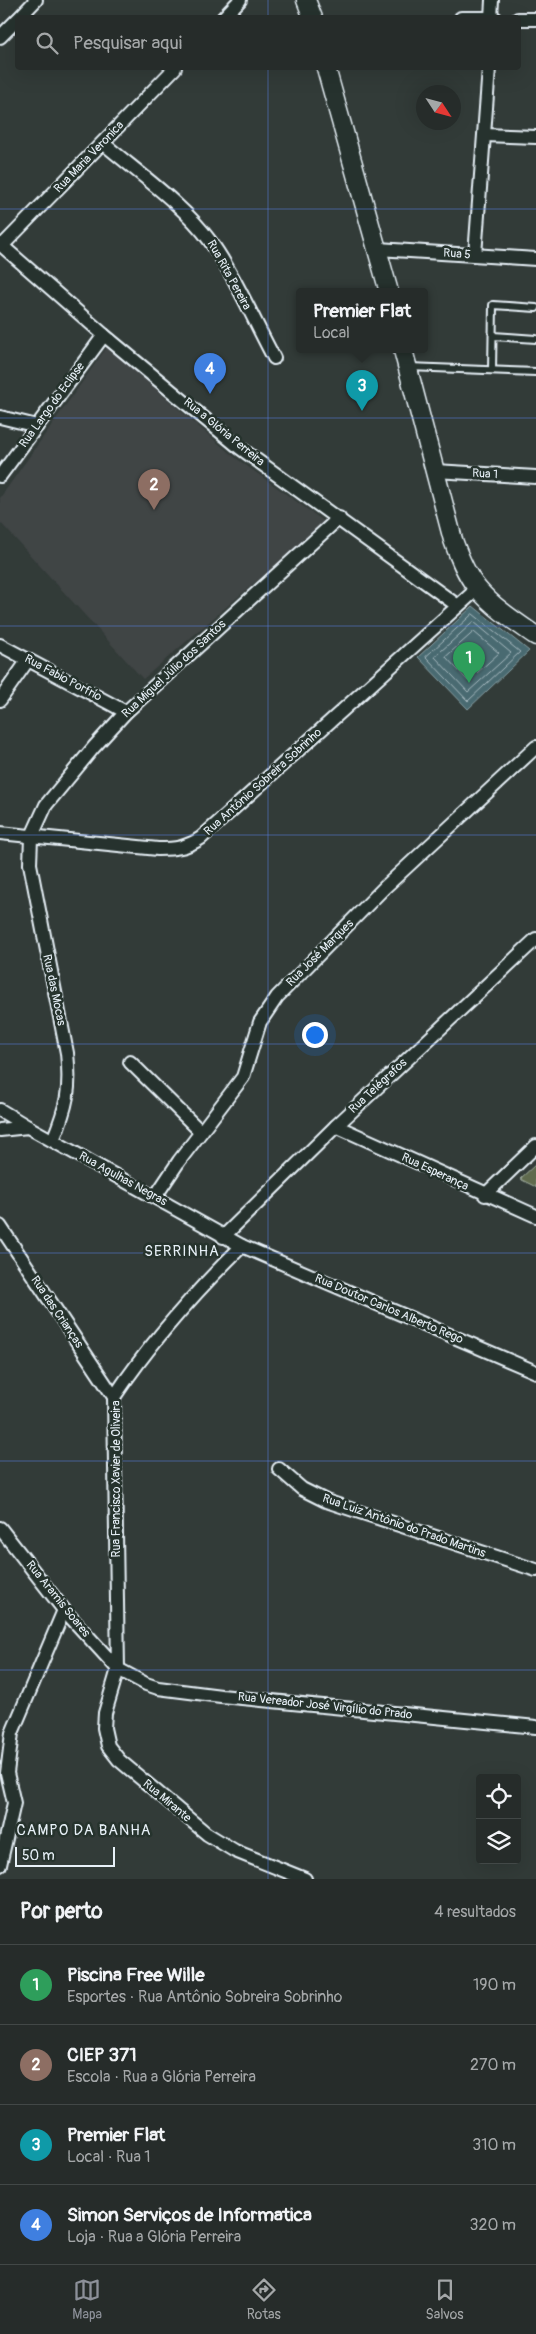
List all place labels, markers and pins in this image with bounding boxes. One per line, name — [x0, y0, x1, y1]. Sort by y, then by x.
pin: 4 — [194, 353, 226, 394]
pin: 3 — [346, 370, 378, 411]
pin: 2 — [138, 469, 170, 510]
pin: 1 — [453, 642, 485, 683]

